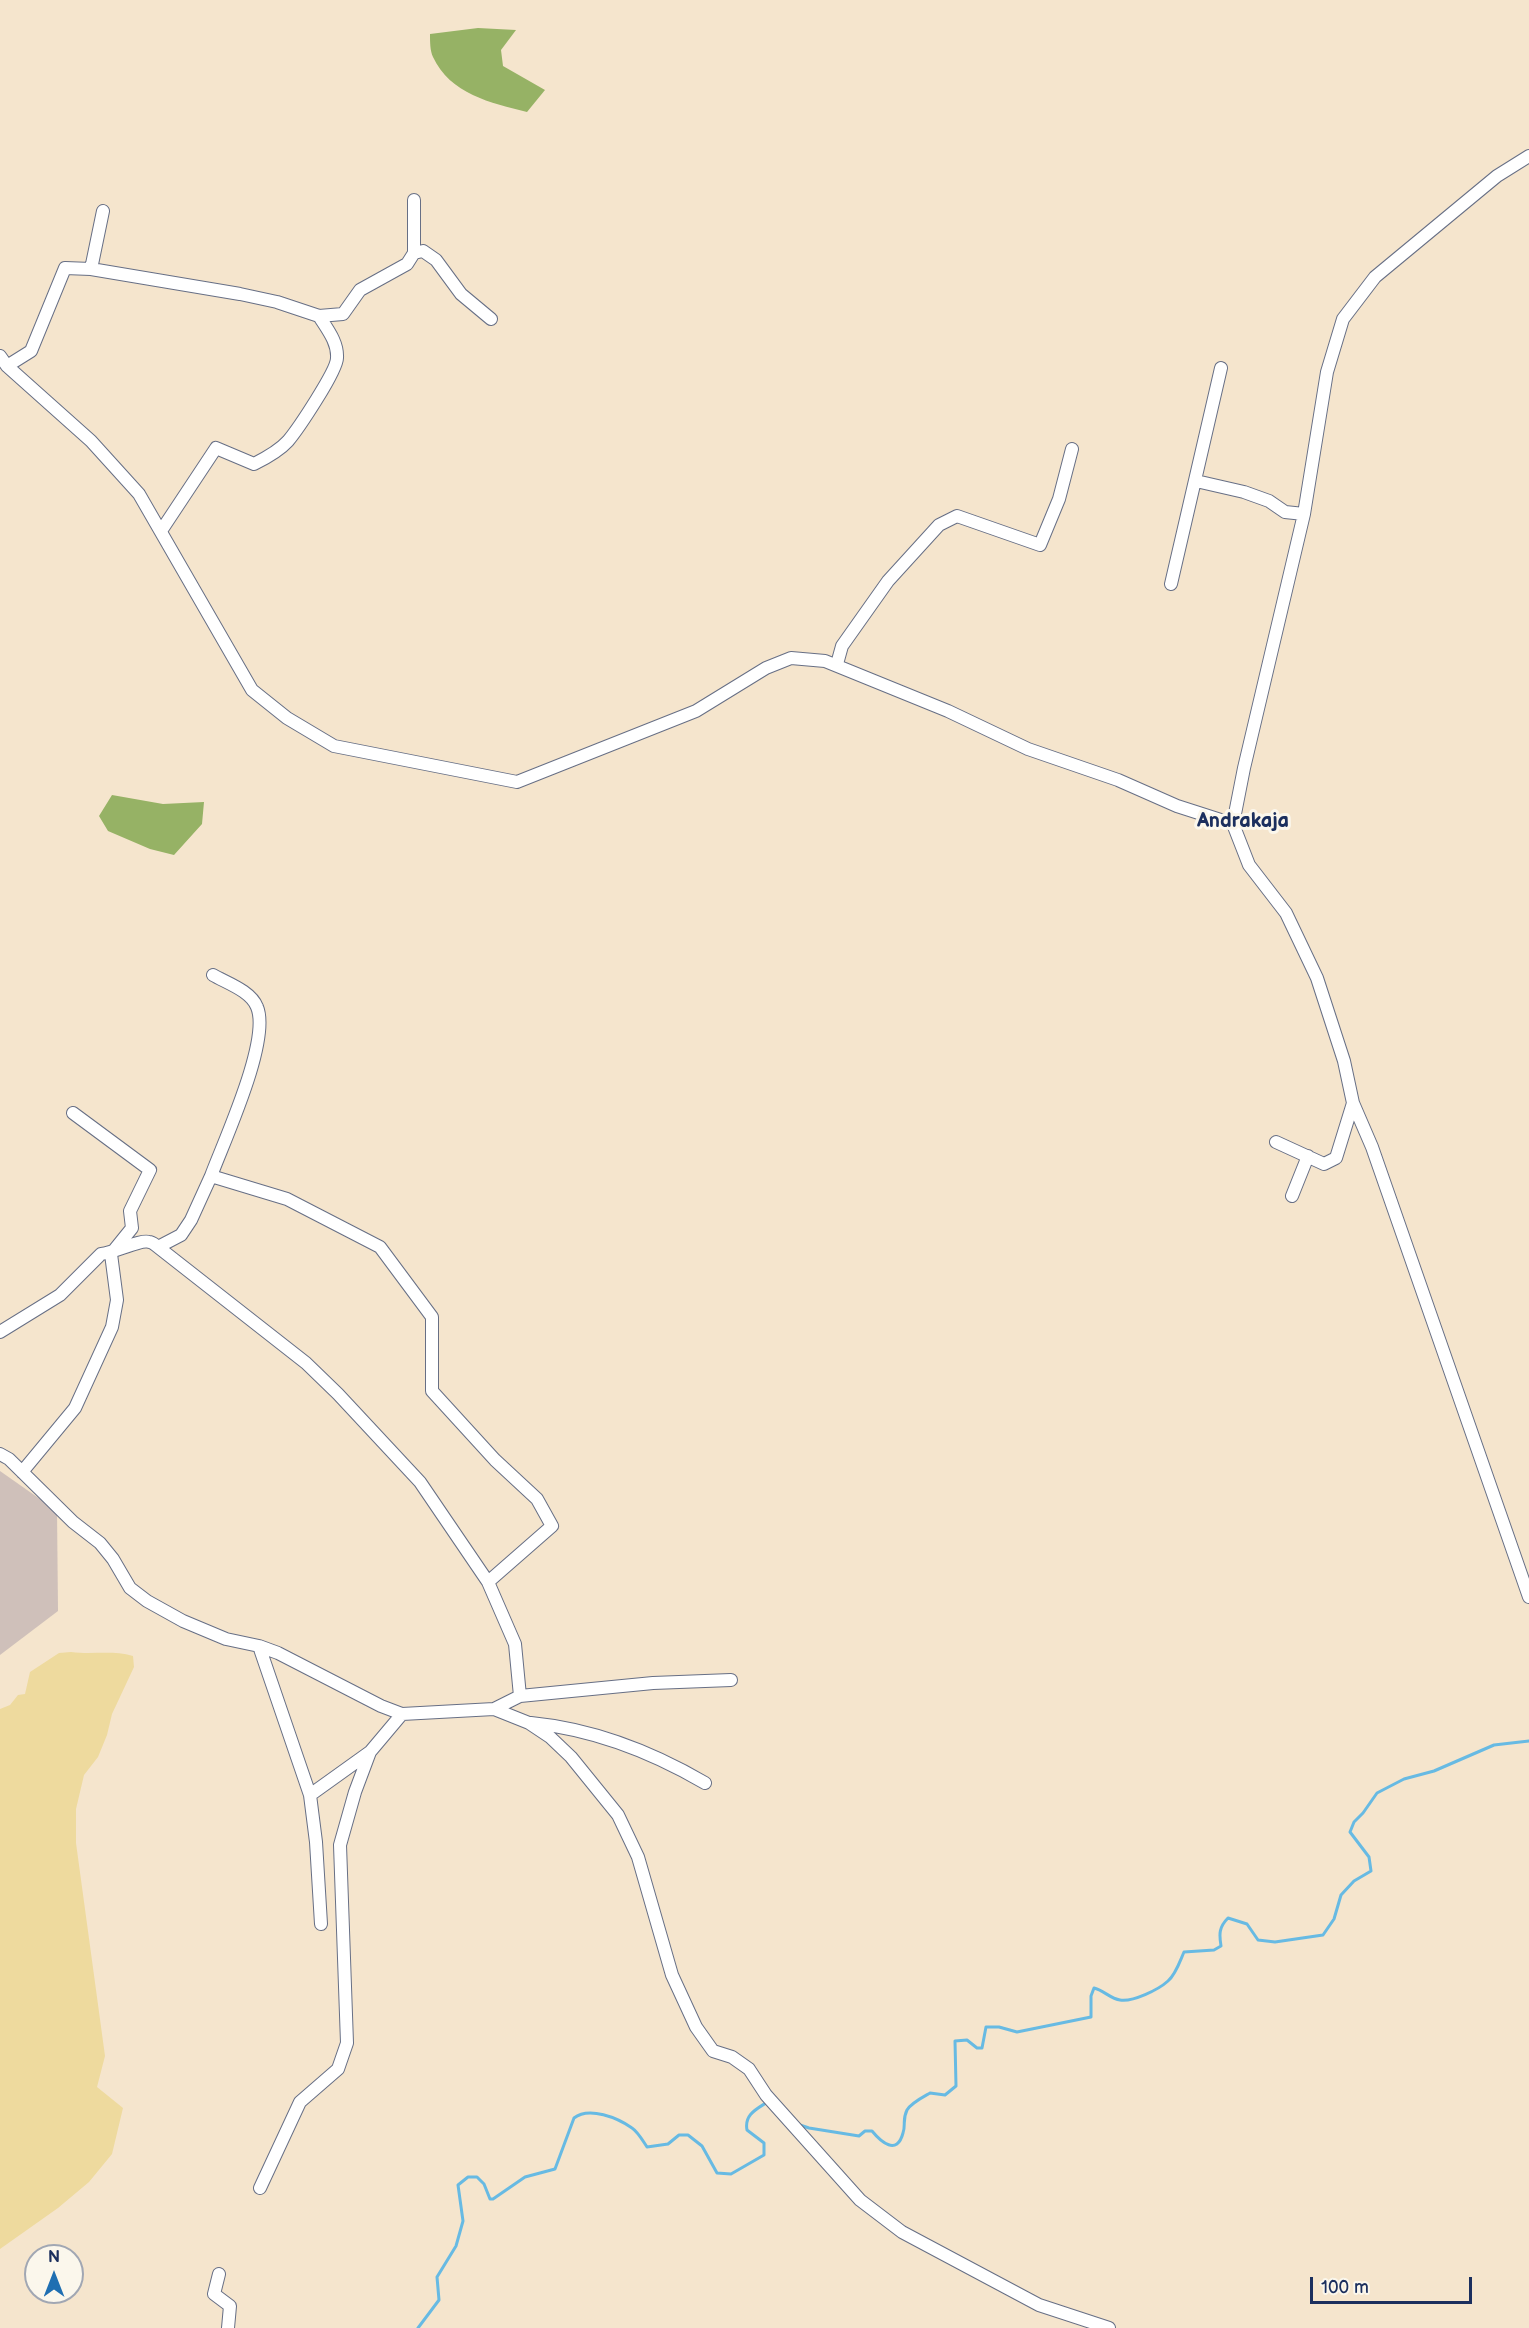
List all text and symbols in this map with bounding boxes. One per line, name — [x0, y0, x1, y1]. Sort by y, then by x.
district label: Andrakaja — [1197, 810, 1289, 834]
north arrow — [24, 2244, 84, 2304]
text: N — [48, 2248, 60, 2267]
scale bar — [1313, 2265, 1475, 2303]
text: 100 m — [1321, 2277, 1369, 2298]

